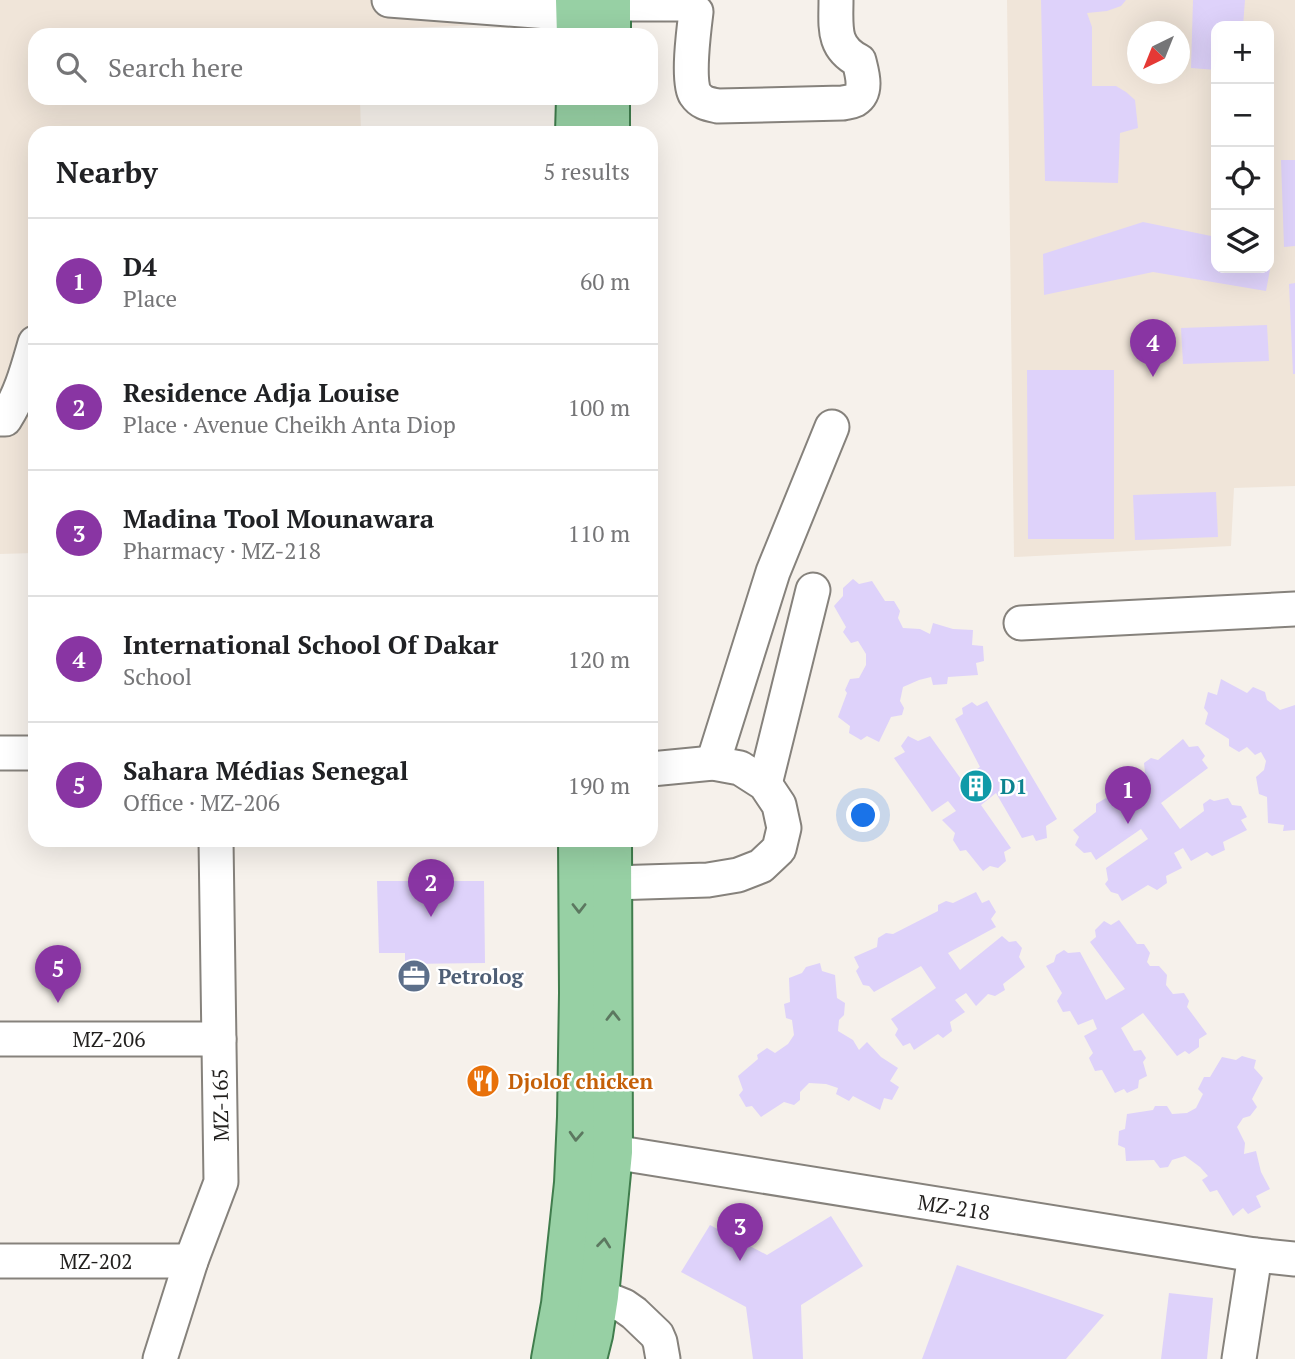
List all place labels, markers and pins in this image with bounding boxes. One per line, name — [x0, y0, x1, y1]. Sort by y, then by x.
pin: 4 — [1130, 319, 1176, 377]
pin: 1 — [1105, 766, 1151, 824]
building icon: D1 — [957, 767, 995, 805]
place label: D1 — [1000, 772, 1027, 800]
pin: 2 — [408, 859, 454, 917]
pin: 5 — [35, 945, 81, 1003]
office icon: Petrolog — [395, 957, 433, 995]
place label: Petrolog — [438, 962, 524, 990]
restaurant icon: Djolof chicken — [464, 1062, 502, 1100]
place label: Djolof chicken — [508, 1067, 654, 1095]
pin: 3 — [717, 1203, 763, 1261]

